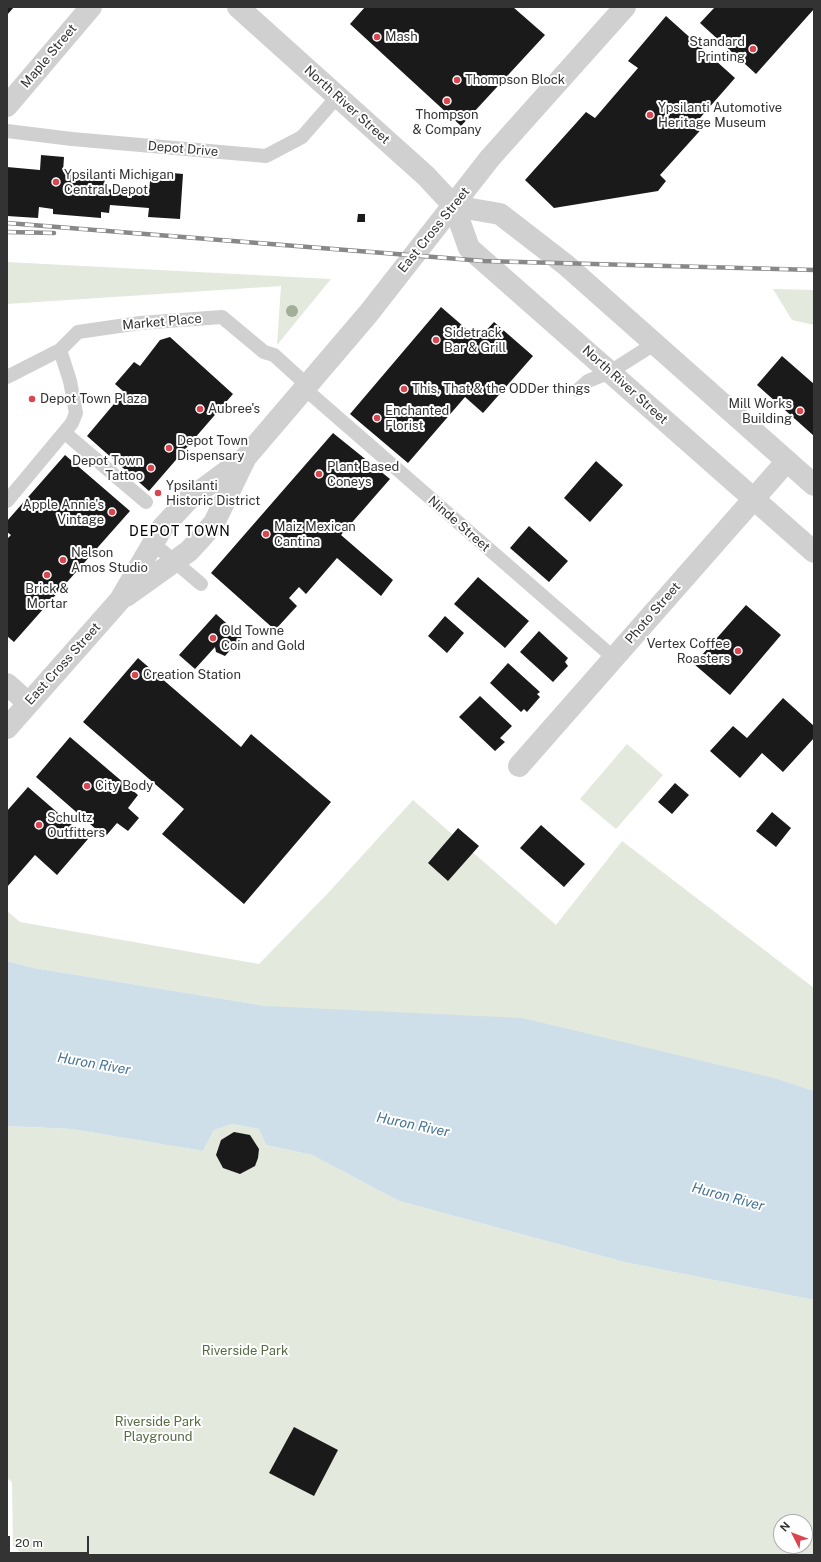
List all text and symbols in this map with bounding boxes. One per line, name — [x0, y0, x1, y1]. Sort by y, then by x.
street label: Maple Street — [18, 21, 80, 91]
place label: Mash — [385, 29, 418, 45]
marker: Mash — [372, 32, 382, 42]
place label: Standard Printing — [689, 34, 745, 65]
marker: Standard Printing — [748, 44, 758, 54]
street label: North River Street — [301, 63, 393, 147]
place label: Thompson Block — [465, 72, 565, 88]
marker: Thompson Block — [452, 75, 462, 85]
marker: Thompson & Company — [442, 96, 452, 106]
place label: Ypsilanti Automotive Heritage Museum — [658, 100, 782, 131]
place label: Thompson & Company — [413, 107, 481, 138]
marker: Ypsilanti Automotive Heritage Museum — [645, 110, 655, 120]
street label: Depot Drive — [147, 138, 219, 160]
place label: Ypsilanti Michigan Central Depot — [64, 167, 174, 198]
marker: Ypsilanti Michigan Central Depot — [51, 177, 61, 187]
street label: East Cross Street — [395, 184, 473, 276]
street label: Market Place — [122, 311, 202, 333]
place label: Sidetrack Bar & Grill — [444, 325, 506, 356]
marker: Sidetrack Bar & Grill — [431, 335, 441, 345]
street label: North River Street — [579, 343, 671, 427]
place label: This, That & the ODDer things — [412, 381, 590, 397]
marker: This, That & the ODDer things — [399, 384, 409, 394]
place label: Depot Town Plaza — [40, 391, 147, 407]
marker: Depot Town Plaza — [27, 394, 37, 404]
place label: Mill Works Building — [728, 396, 792, 427]
place label: Aubree's — [208, 401, 260, 417]
place label: Enchanted Florist — [385, 403, 449, 434]
marker: Aubree's — [195, 404, 205, 414]
marker: Mill Works Building — [795, 406, 805, 416]
marker: Enchanted Florist — [372, 413, 382, 423]
place label: Depot Town Dispensary — [177, 433, 248, 464]
marker: Depot Town Dispensary — [164, 443, 174, 453]
place label: Depot Town Tattoo — [72, 453, 143, 484]
place label: Plant Based Coneys — [327, 459, 399, 490]
marker: Depot Town Tattoo — [146, 463, 156, 473]
marker: Plant Based Coneys — [314, 469, 324, 479]
place label: Ypsilanti Historic District — [166, 478, 260, 509]
marker: Ypsilanti Historic District — [153, 488, 163, 498]
street label: Ninde Street — [425, 493, 493, 555]
place label: Apple Annie's Vintage — [22, 497, 104, 528]
marker: Apple Annie's Vintage — [107, 507, 117, 517]
place label: Maiz Mexican Cantina — [274, 519, 356, 550]
district label: DEPOT TOWN — [129, 524, 231, 540]
marker: Maiz Mexican Cantina — [261, 529, 271, 539]
place label: Nelson Amos Studio — [71, 545, 148, 576]
marker: Nelson Amos Studio — [58, 555, 68, 565]
marker: Brick & Mortar — [42, 570, 52, 580]
street label: Photo Street — [622, 579, 684, 647]
place label: Brick & Mortar — [25, 581, 69, 612]
street label: East Cross Street — [22, 620, 104, 708]
place label: Old Towne Coin and Gold — [221, 623, 305, 654]
marker: Old Towne Coin and Gold — [208, 633, 218, 643]
place label: Vertex Coffee Roasters — [647, 636, 730, 667]
marker: Vertex Coffee Roasters — [733, 646, 743, 656]
place label: Creation Station — [143, 667, 241, 683]
marker: Creation Station — [130, 670, 140, 680]
place label: City Body — [95, 778, 153, 794]
marker: City Body — [82, 781, 92, 791]
place label: Schultz Outfitters — [47, 810, 105, 841]
marker: Schultz Outfitters — [34, 820, 44, 830]
water label: Huron River — [56, 1049, 132, 1079]
water label: Huron River — [375, 1109, 451, 1141]
water label: Huron River — [690, 1179, 766, 1215]
park label: Riverside Park — [202, 1343, 288, 1359]
park label: Riverside Park Playground — [115, 1414, 201, 1445]
north arrow — [773, 1514, 813, 1554]
text: N — [777, 1519, 792, 1534]
scale bar — [10, 1528, 91, 1554]
text: 20 m — [15, 1536, 43, 1550]

